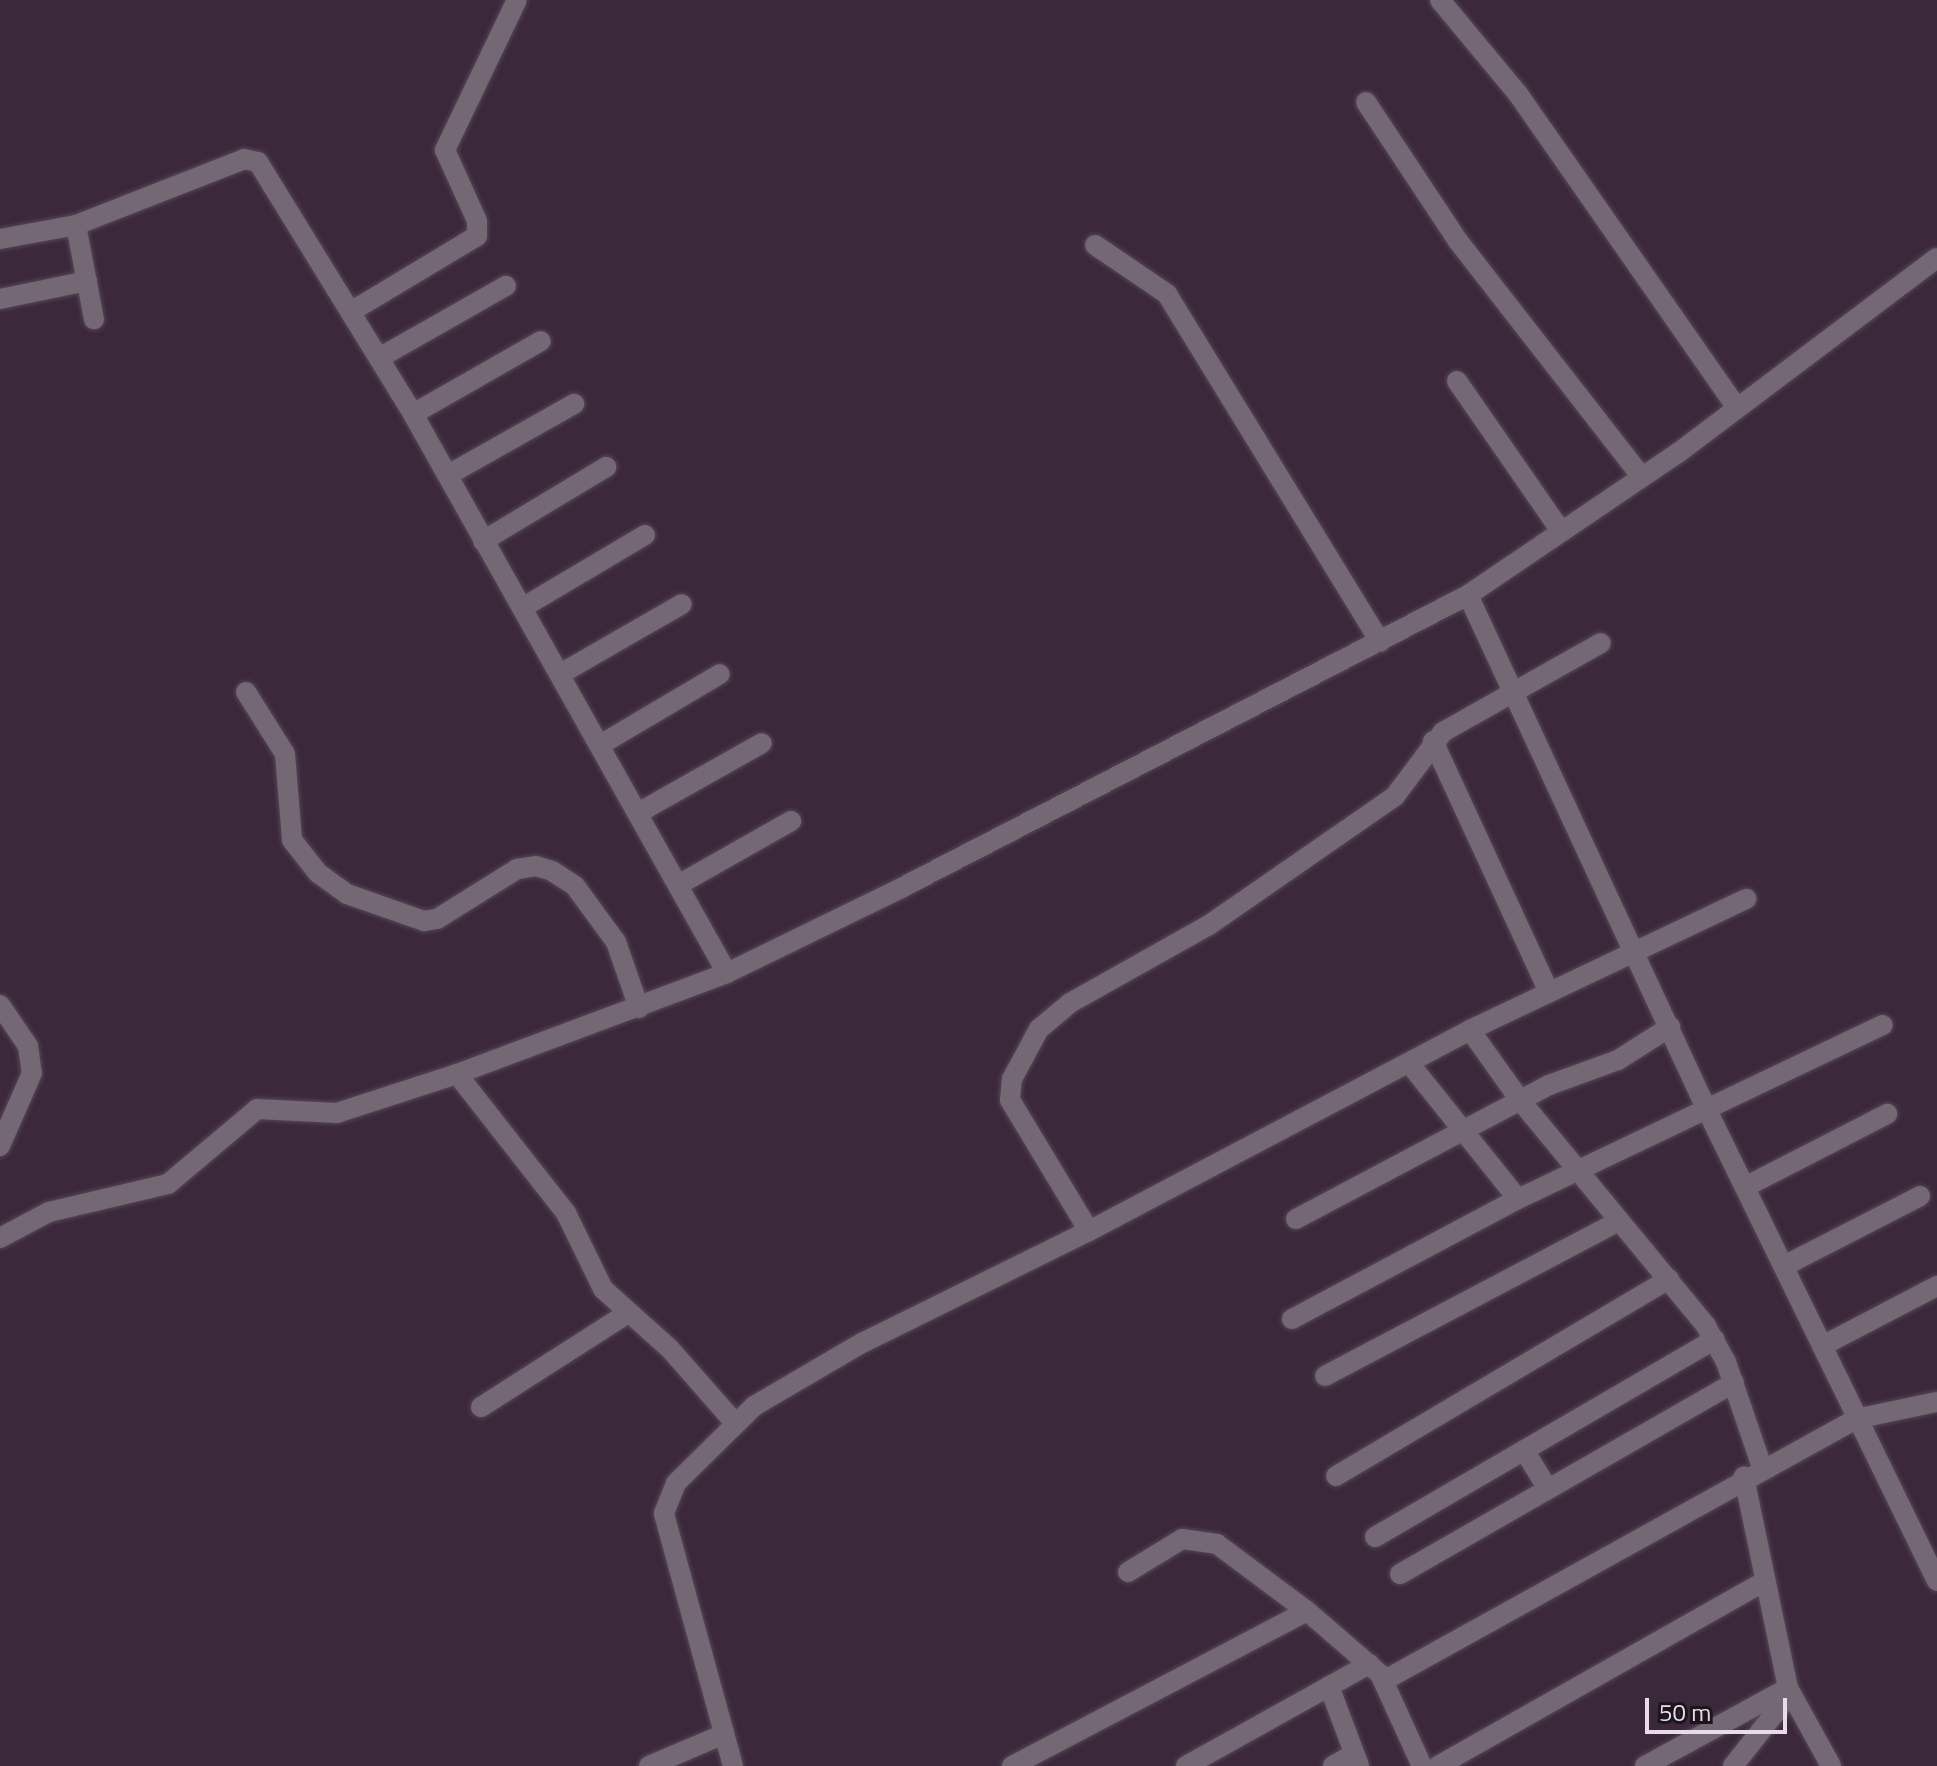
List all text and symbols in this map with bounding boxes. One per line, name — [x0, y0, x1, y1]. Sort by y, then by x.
scale bar — [1649, 1682, 1791, 1732]
text: 50 m — [1659, 1694, 1711, 1730]

